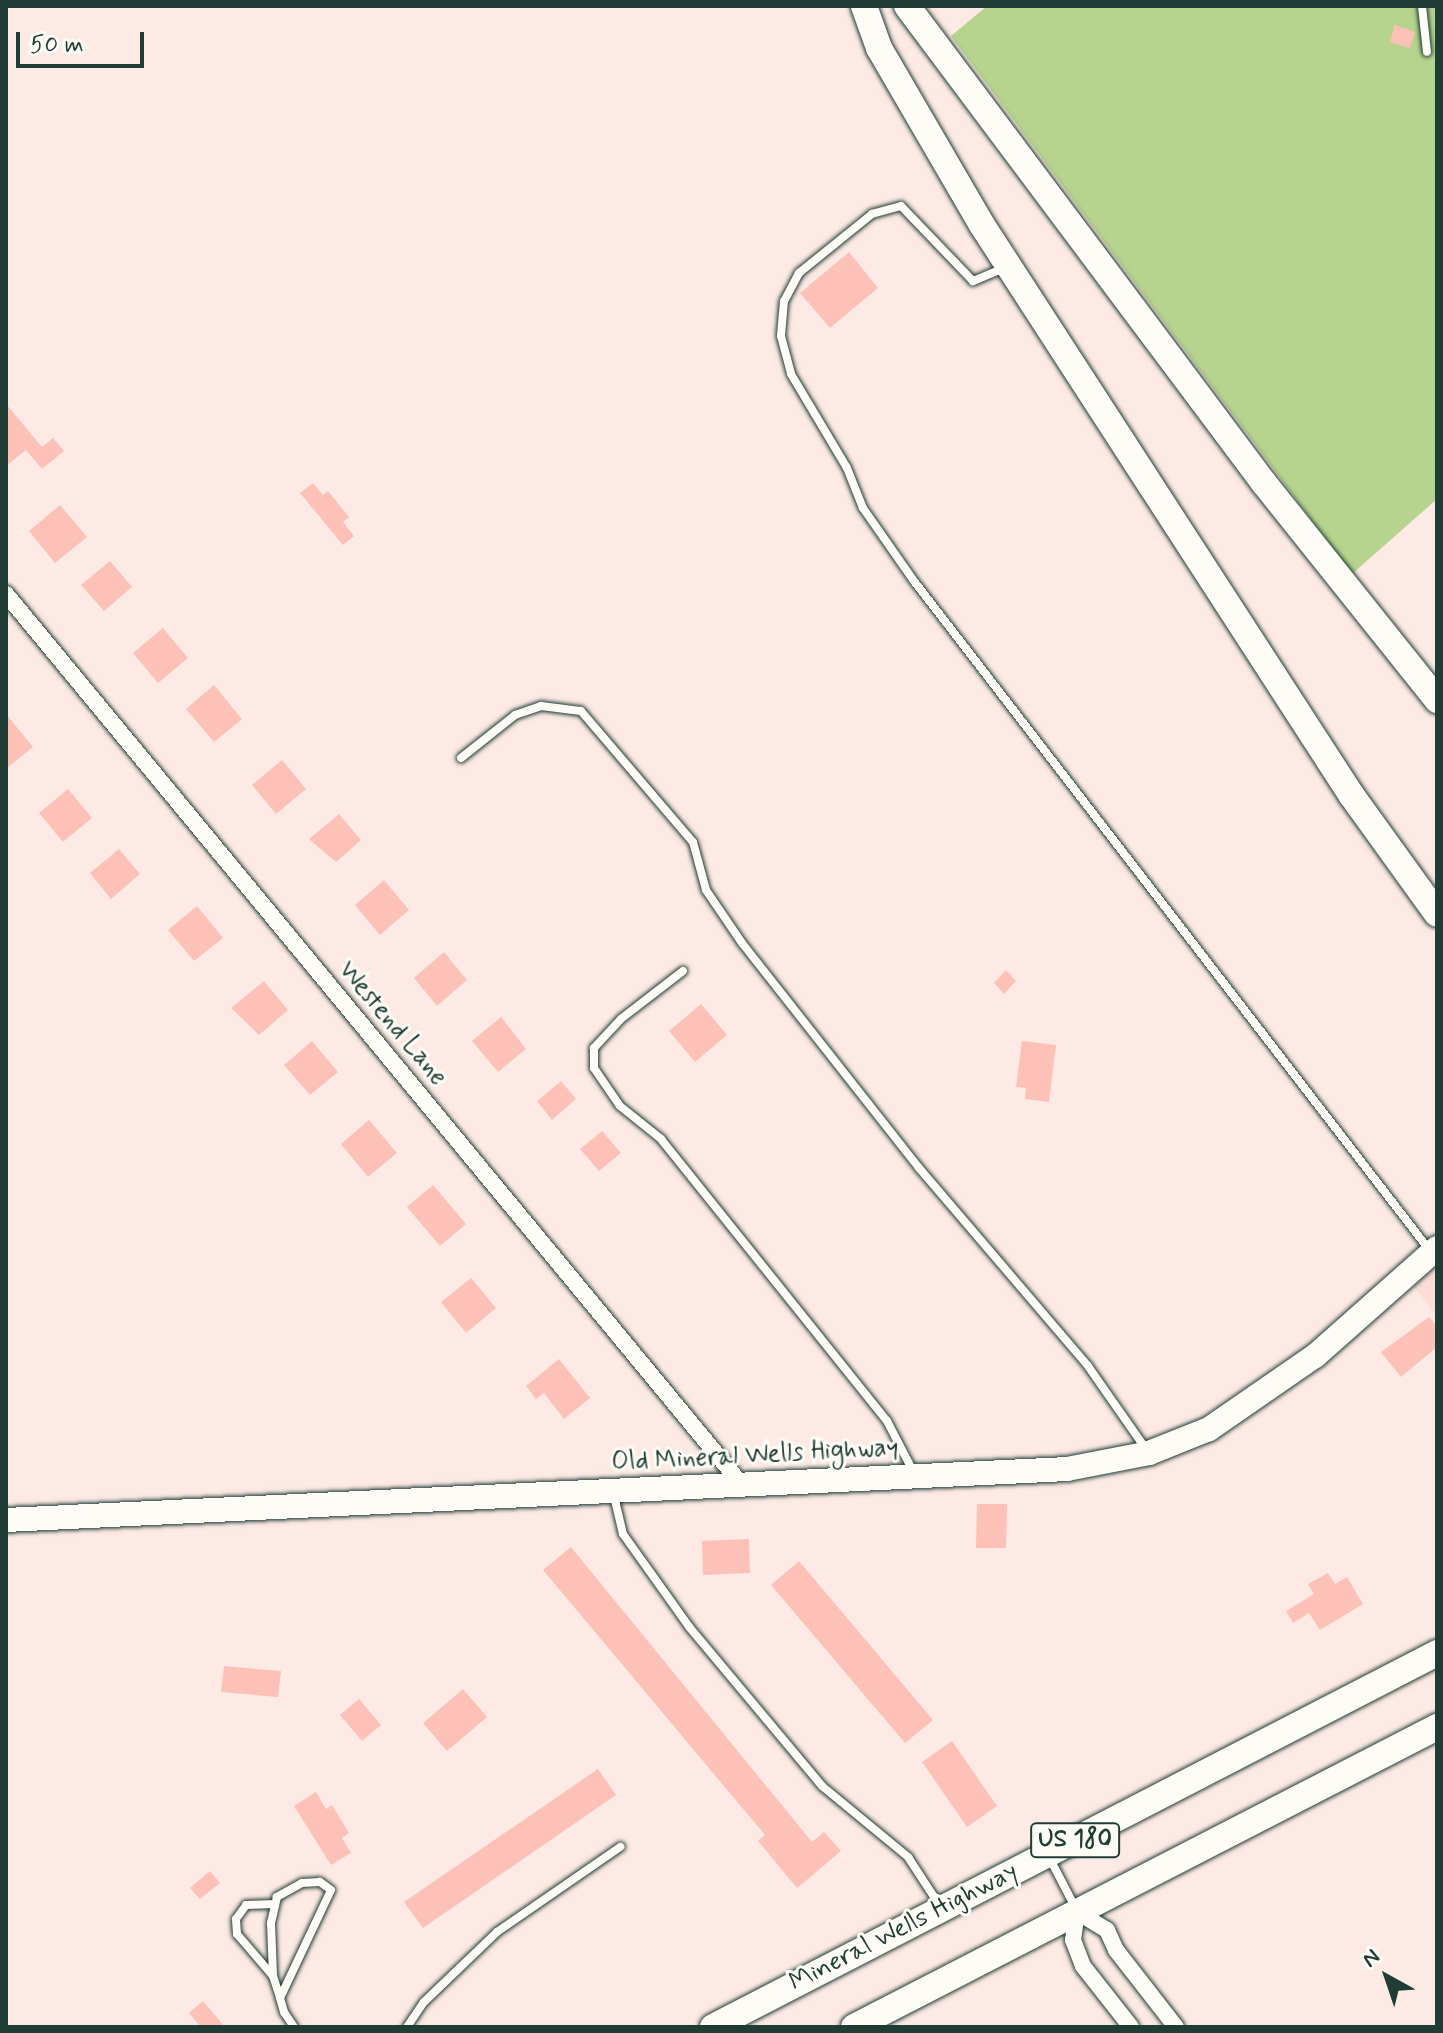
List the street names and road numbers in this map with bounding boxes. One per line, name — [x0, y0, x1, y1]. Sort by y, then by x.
street label: Westend Lane — [330, 955, 454, 1093]
street label: Old Mineral Wells Highway — [607, 1433, 903, 1479]
road number: US 180 — [1029, 1820, 1121, 1860]
street label: Mineral Wells Highway — [785, 1857, 1023, 1999]

